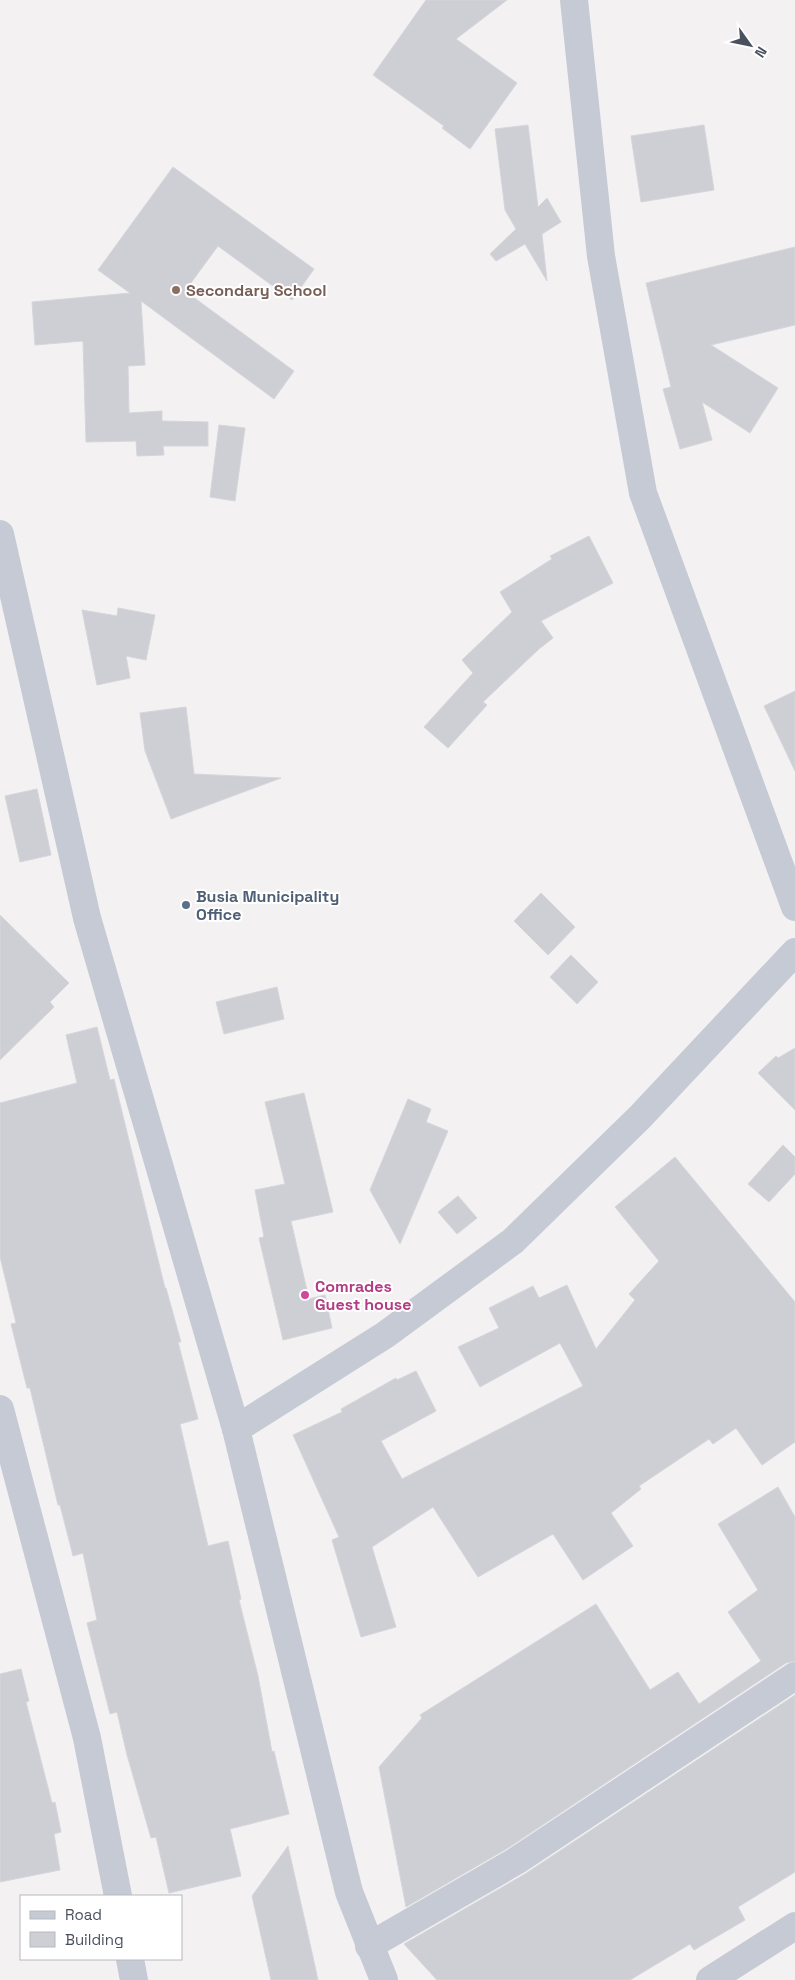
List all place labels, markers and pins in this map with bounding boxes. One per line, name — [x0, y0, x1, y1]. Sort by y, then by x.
place label: Secondary School — [186, 280, 326, 301]
marker: Secondary School — [170, 284, 182, 296]
place label: Busia Municipality Office — [196, 886, 339, 925]
marker: Busia Municipality Office — [180, 899, 192, 911]
place label: Comrades Guest house — [315, 1276, 411, 1315]
marker: Comrades Guest house — [299, 1289, 311, 1301]

